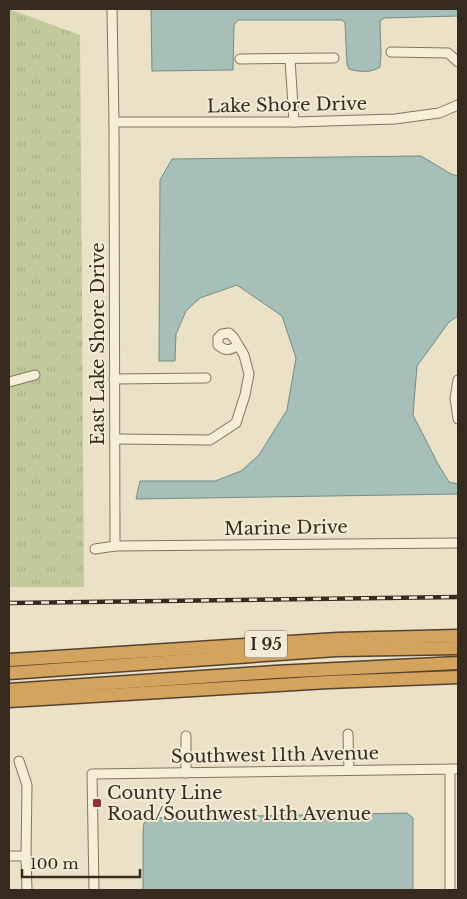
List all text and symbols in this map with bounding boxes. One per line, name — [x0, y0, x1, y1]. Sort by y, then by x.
street label: Lake Shore Drive — [207, 93, 367, 117]
street label: East Lake Shore Drive — [87, 242, 109, 446]
street label: Marine Drive — [224, 516, 348, 540]
road number: I 95 — [245, 630, 287, 658]
street label: Southwest 11th Avenue — [171, 742, 379, 768]
place label: County Line Road/Southwest 11th Avenue — [107, 782, 371, 825]
marker: County Line Road/Southwest 11th Avenue — [91, 797, 103, 809]
scale bar — [22, 846, 140, 878]
text: 100 m — [30, 854, 79, 873]

